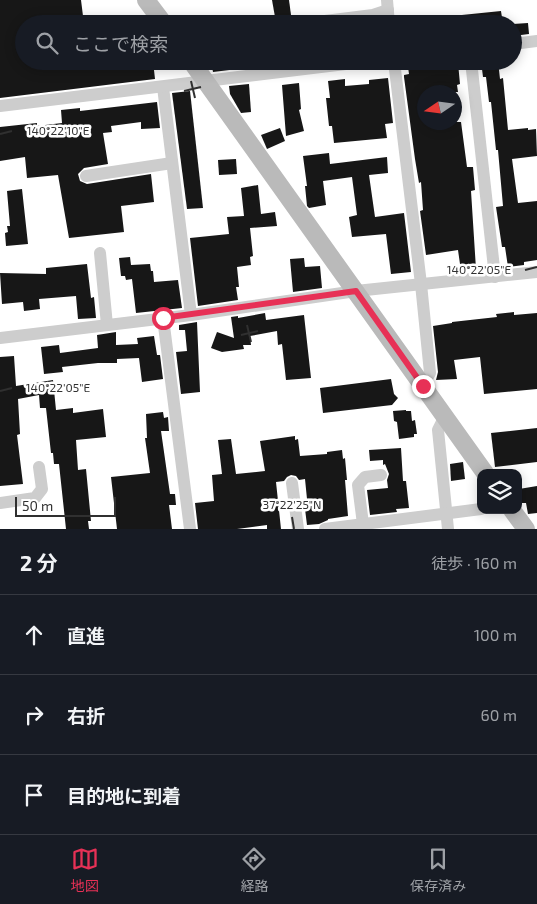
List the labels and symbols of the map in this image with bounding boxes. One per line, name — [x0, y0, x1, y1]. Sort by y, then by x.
north arrow — [417, 85, 462, 130]
text: 140°22'10"E — [27, 123, 90, 137]
text: 140°22'05"E — [447, 262, 511, 276]
route start — [152, 307, 175, 330]
route end — [412, 375, 435, 398]
text: 140°22'05"E — [26, 380, 90, 394]
scale bar — [15, 494, 116, 517]
text: 37°22'25"N — [262, 497, 322, 511]

